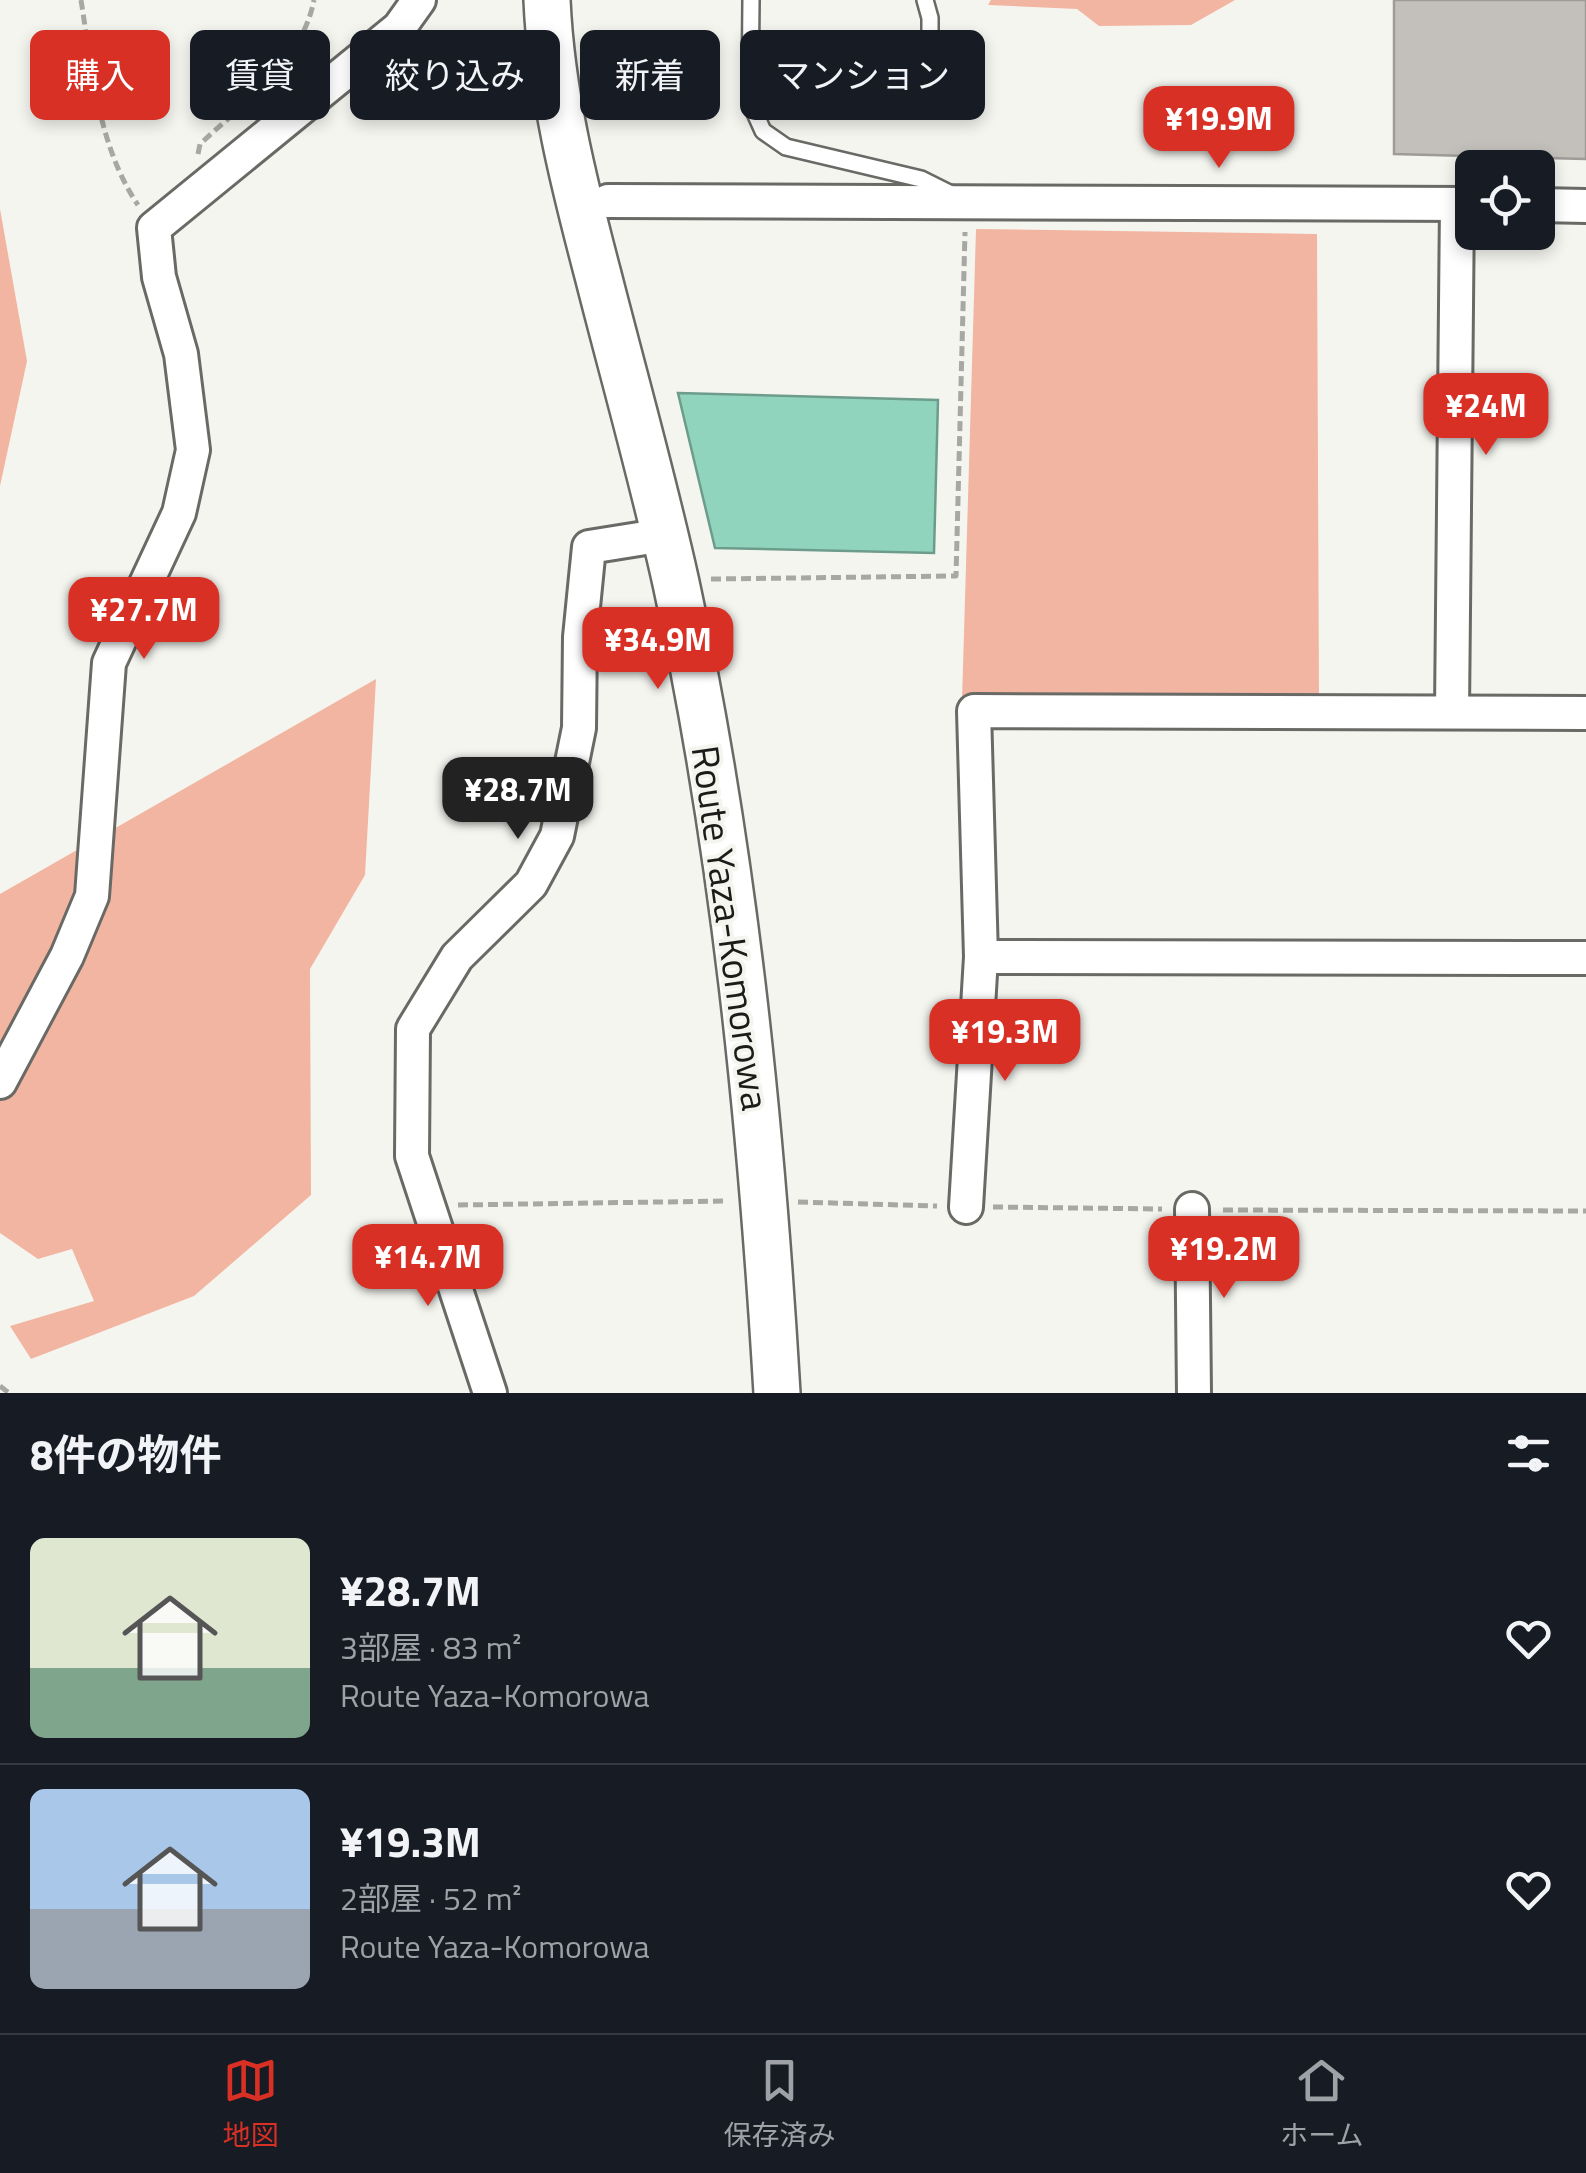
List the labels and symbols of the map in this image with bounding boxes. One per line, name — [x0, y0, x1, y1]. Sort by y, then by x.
pin: ¥19.9M — [1138, 86, 1300, 171]
pin: ¥24M — [1427, 373, 1545, 458]
pin: ¥27.7M — [63, 577, 225, 662]
pin: ¥34.9M — [577, 607, 739, 692]
street label: Route Yaza-Komorowa — [677, 742, 785, 1114]
pin: ¥28.7M — [437, 757, 599, 842]
pin: ¥19.3M — [924, 999, 1086, 1084]
pin: ¥19.2M — [1143, 1216, 1305, 1301]
pin: ¥14.7M — [347, 1224, 509, 1309]

